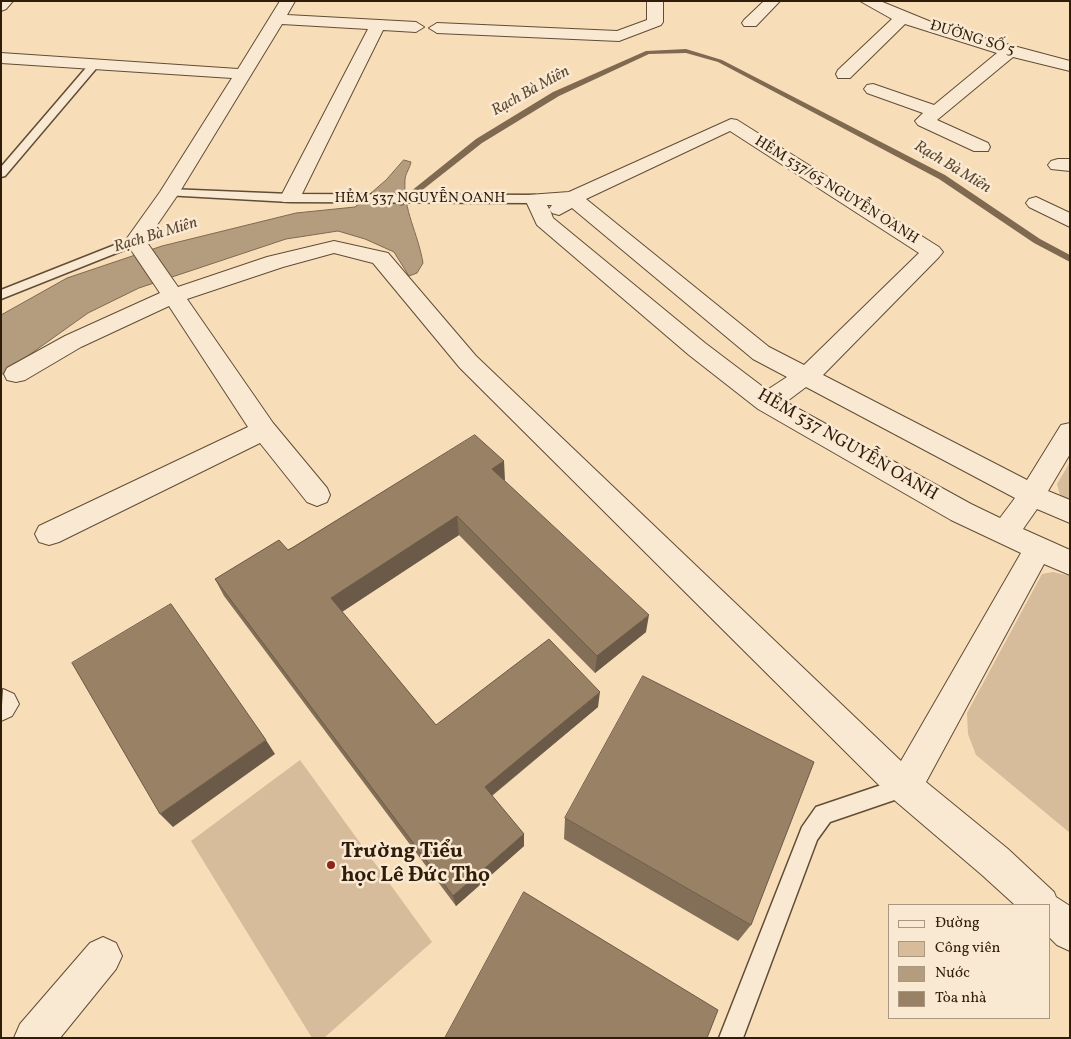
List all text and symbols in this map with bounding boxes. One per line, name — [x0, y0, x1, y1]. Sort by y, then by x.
street label: ĐƯỜNG SỐ 5 — [928, 18, 1016, 60]
water label: Rạch Bà Miên — [489, 63, 573, 121]
street label: HẺM 537/65 NGUYỄN OANH — [751, 133, 921, 249]
water label: Rạch Bà Miên — [910, 138, 994, 198]
street label: HẺM 537 NGUYỄN OANH — [335, 190, 505, 208]
water label: Rạch Bà Miên — [112, 214, 200, 258]
street label: HẺM 537 NGUYỄN OANH — [753, 385, 941, 507]
place label: Trường Tiểu học Lê Đức Thọ — [341, 840, 490, 890]
marker: Trường Tiểu học Lê Đức Thọ — [325, 859, 337, 871]
legend — [888, 904, 1051, 1019]
text: Đường — [935, 913, 980, 934]
text: Công viên — [935, 938, 1000, 959]
text: Nước — [935, 963, 970, 984]
text: Tòa nhà — [935, 988, 987, 1009]

